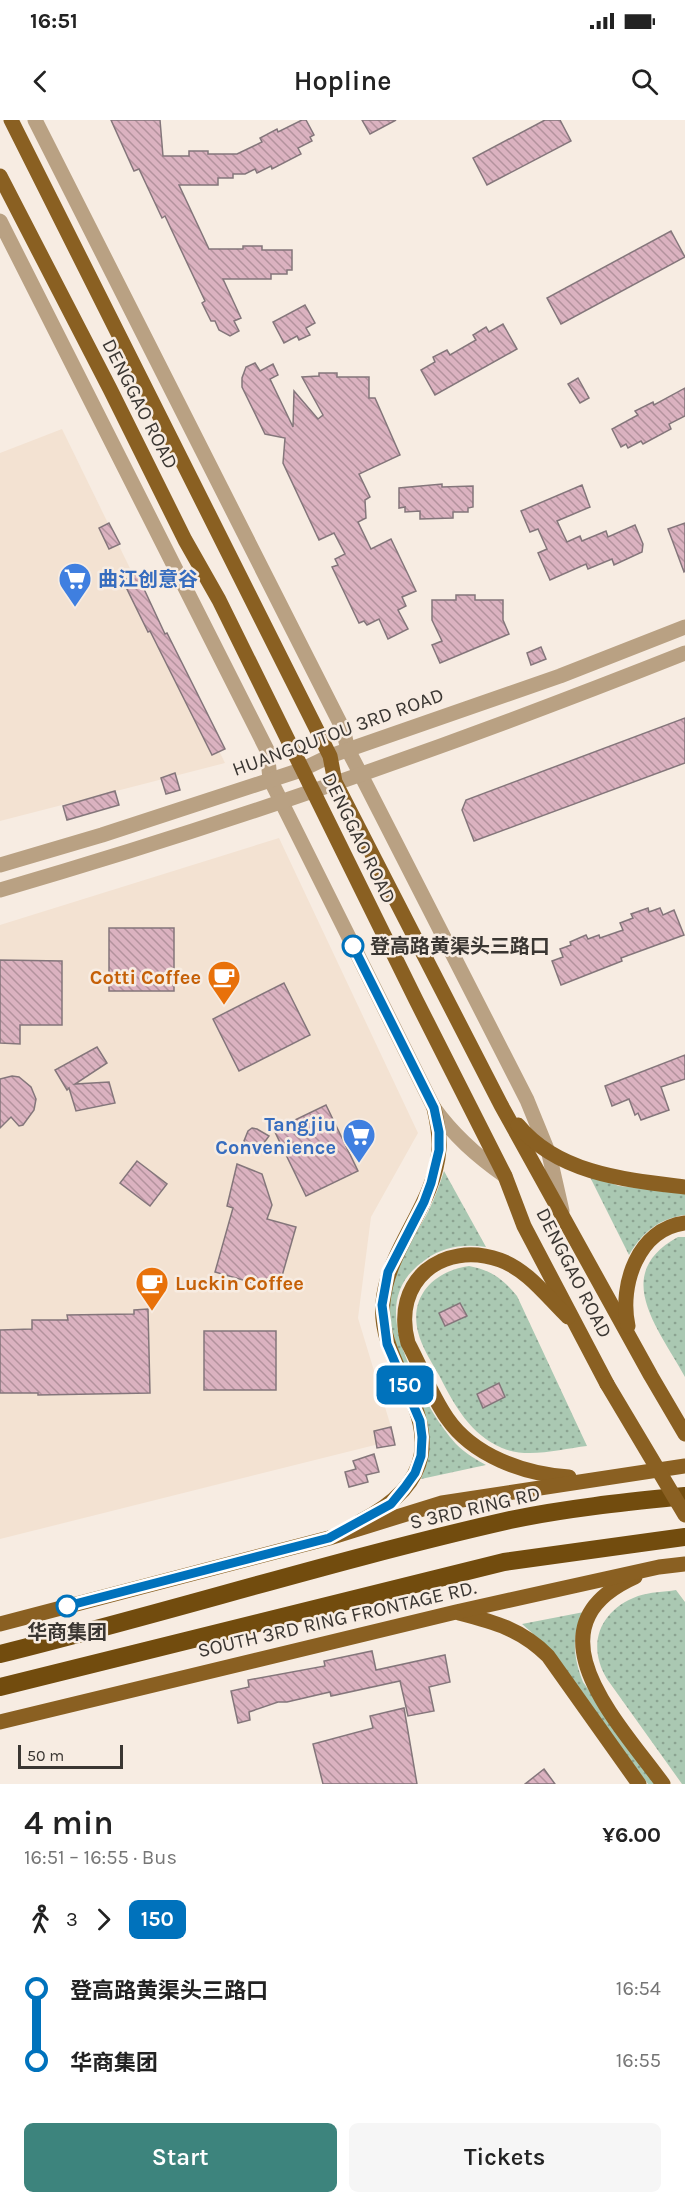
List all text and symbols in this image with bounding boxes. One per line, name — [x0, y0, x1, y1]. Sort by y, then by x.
text: 16:51 — [30, 8, 78, 34]
icon: back — [24, 65, 57, 98]
text: Hopline — [294, 65, 391, 97]
icon: search — [628, 65, 661, 98]
street label: DENGGAO ROAD — [97, 335, 183, 473]
supermarket icon: 曲江创意谷 — [57, 561, 93, 608]
place label: 曲江创意谷 — [98, 568, 198, 591]
street label: HUANGQUTOU 3RD ROAD — [229, 683, 447, 781]
street label: DENGGAO ROAD — [317, 769, 401, 907]
marker: 登高路黄渠头三路口 — [342, 935, 364, 957]
place label: 登高路黄渠头三路口 — [370, 935, 550, 958]
cafe icon: Cotti Coffee — [206, 959, 242, 1006]
place label: Cotti Coffee — [90, 966, 201, 989]
place label: Tangjiu Convenience — [215, 1113, 336, 1159]
supermarket icon: Tangjiu Convenience — [341, 1117, 377, 1164]
street label: DENGGAO ROAD — [531, 1204, 617, 1342]
cafe icon: Luckin Coffee — [134, 1265, 170, 1312]
place label: Luckin Coffee — [175, 1272, 304, 1295]
line badge: 150 — [370, 1366, 440, 1404]
text: 150 — [389, 1373, 422, 1397]
street label: S 3RD RING RD — [407, 1482, 543, 1534]
street label: SOUTH 3RD RING FRONTAGE RD. — [195, 1576, 479, 1662]
marker: 华商集团 — [56, 1595, 78, 1617]
place label: 华商集团 — [27, 1621, 107, 1644]
scale bar — [18, 1742, 123, 1770]
text: 50 m — [27, 1746, 64, 1765]
text: 4 min — [24, 1804, 114, 1842]
text: ¥6.00 — [602, 1822, 661, 1848]
text: 16:51 – 16:55 · Bus — [24, 1846, 177, 1869]
icon: walk — [24, 1903, 57, 1936]
icon: forward — [87, 1903, 120, 1936]
text: 150 — [141, 1907, 174, 1931]
text: 3 — [66, 1908, 78, 1931]
text: 16:54 — [616, 1977, 661, 2000]
text: 登高路黄渠头三路口 — [70, 1978, 268, 2004]
text: 16:55 — [616, 2049, 661, 2072]
text: 华商集团 — [70, 2050, 158, 2076]
button: Start — [24, 2123, 337, 2192]
button: Tickets — [349, 2123, 661, 2192]

